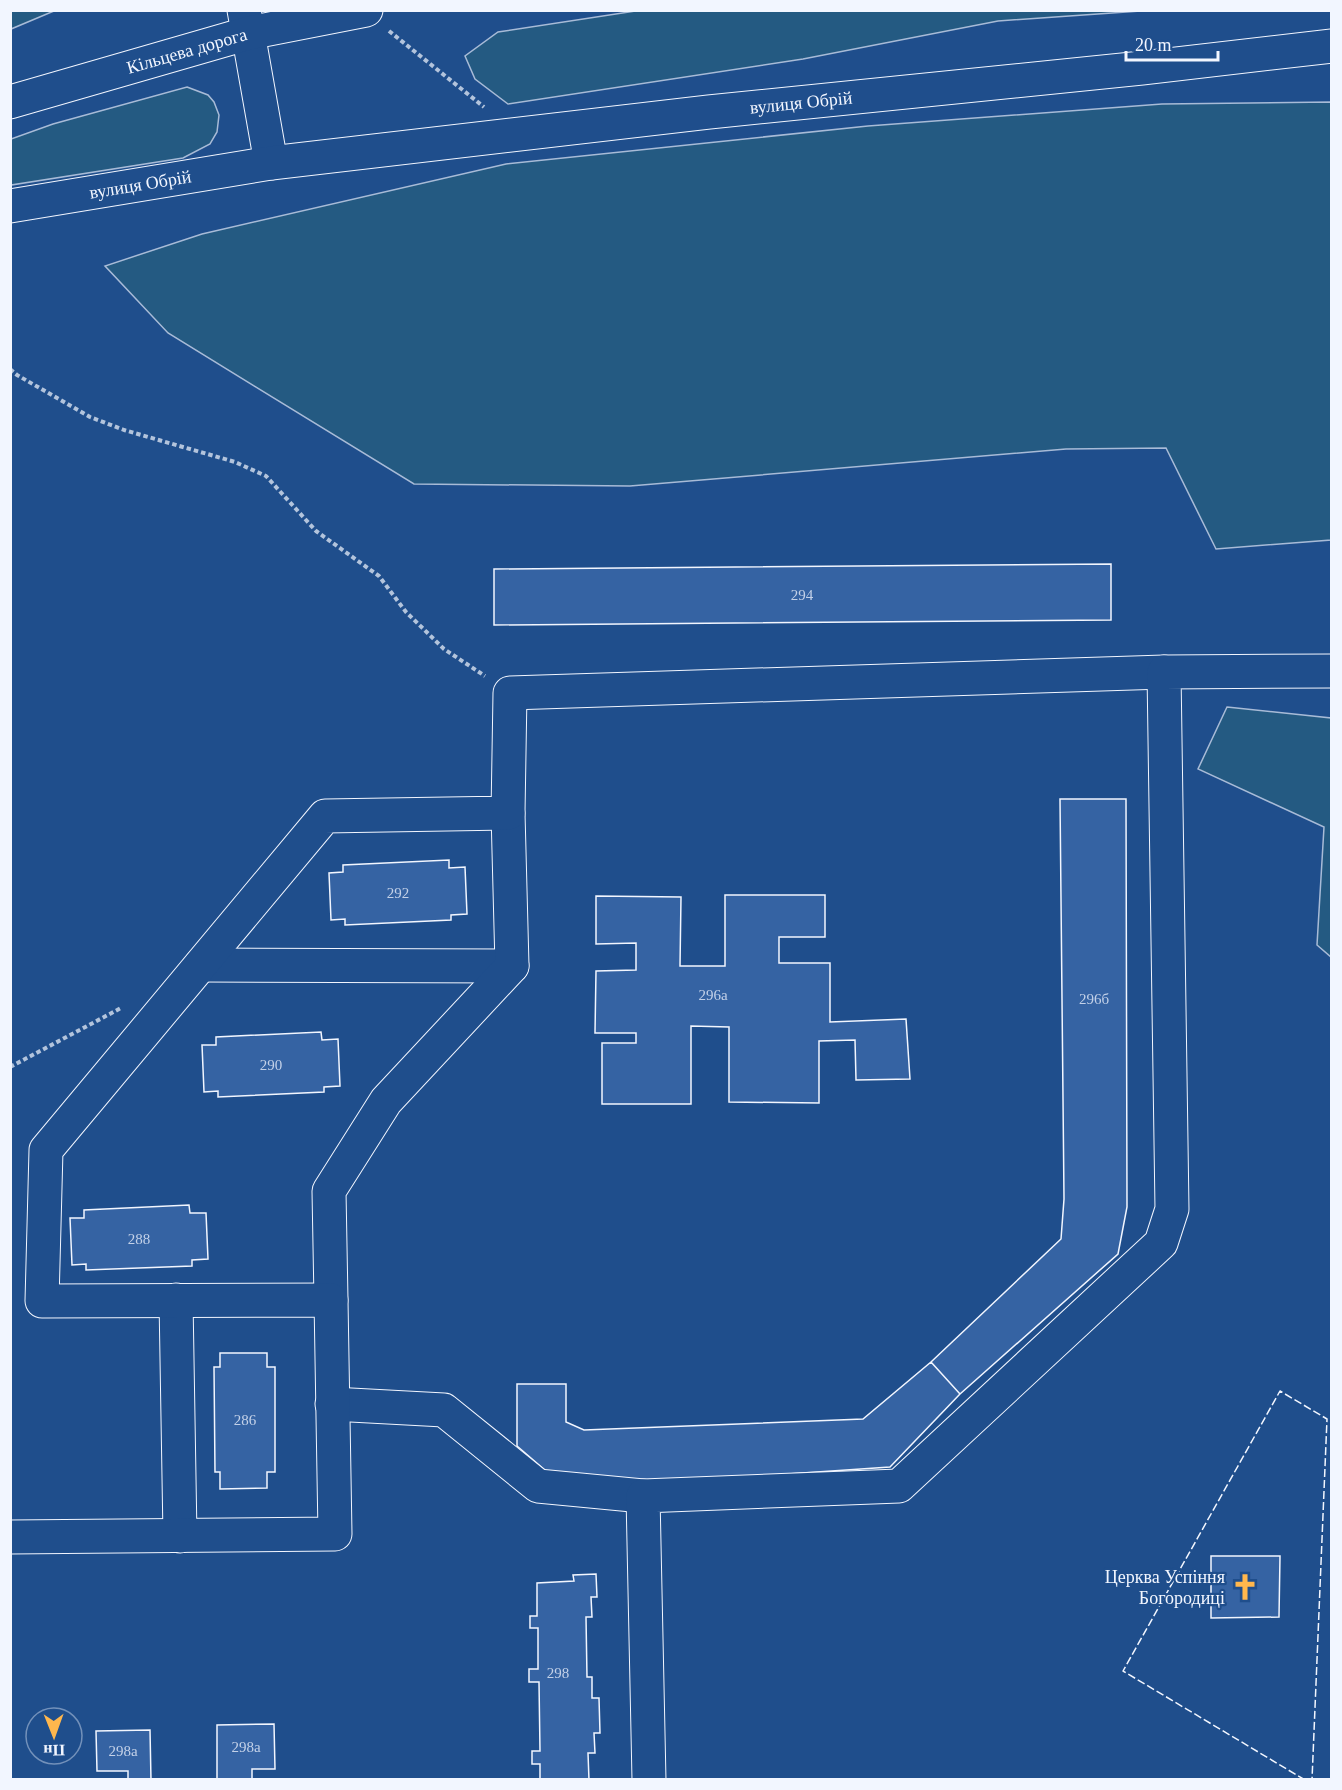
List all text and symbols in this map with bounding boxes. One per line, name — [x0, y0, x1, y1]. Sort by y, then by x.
street label: Кільцева дорога — [124, 24, 249, 78]
scale bar — [1126, 24, 1218, 62]
text: 20 m — [1135, 35, 1172, 55]
street label: вулиця Обрій — [749, 87, 854, 118]
street label: вулиця Обрій — [88, 166, 193, 203]
house number: 294 — [791, 587, 814, 603]
house number: 292 — [387, 885, 409, 901]
house number: 296а — [698, 987, 728, 1003]
house number: 296б — [1079, 991, 1109, 1007]
house number: 290 — [260, 1057, 282, 1073]
house number: 288 — [128, 1231, 150, 1247]
house number: 286 — [234, 1412, 257, 1428]
place label: Церква Успіння Богородиці — [1105, 1567, 1225, 1608]
church icon: Церква Успіння Богородиці — [1230, 1572, 1260, 1602]
house number: 298 — [547, 1665, 569, 1681]
north arrow — [24, 1706, 84, 1766]
house number: 298а — [231, 1739, 261, 1755]
text: Пн — [43, 1742, 65, 1759]
house number: 298а — [108, 1743, 138, 1759]

